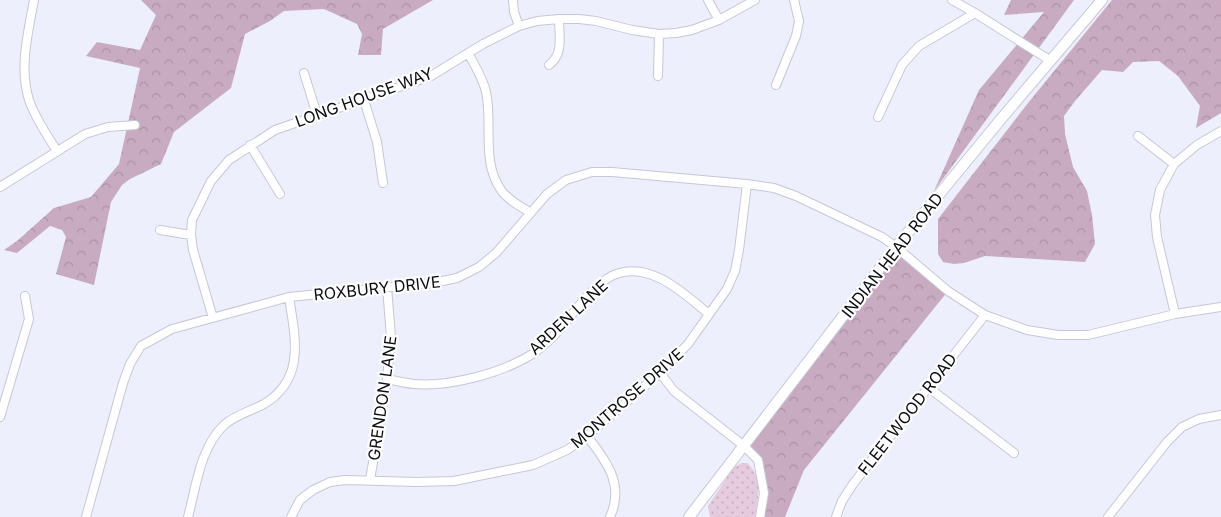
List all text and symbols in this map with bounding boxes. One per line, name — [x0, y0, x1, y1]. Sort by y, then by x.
street label: LONG HOUSE WAY — [292, 63, 436, 131]
street label: INDIAN HEAD ROAD — [837, 189, 947, 321]
street label: ROXBURY DRIVE — [313, 271, 441, 305]
street label: ARDEN LANE — [524, 275, 612, 359]
street label: GRENDON LANE — [363, 334, 401, 462]
street label: MONTROSE DRIVE — [567, 344, 687, 452]
street label: FLEETWOOD ROAD — [853, 349, 961, 479]

